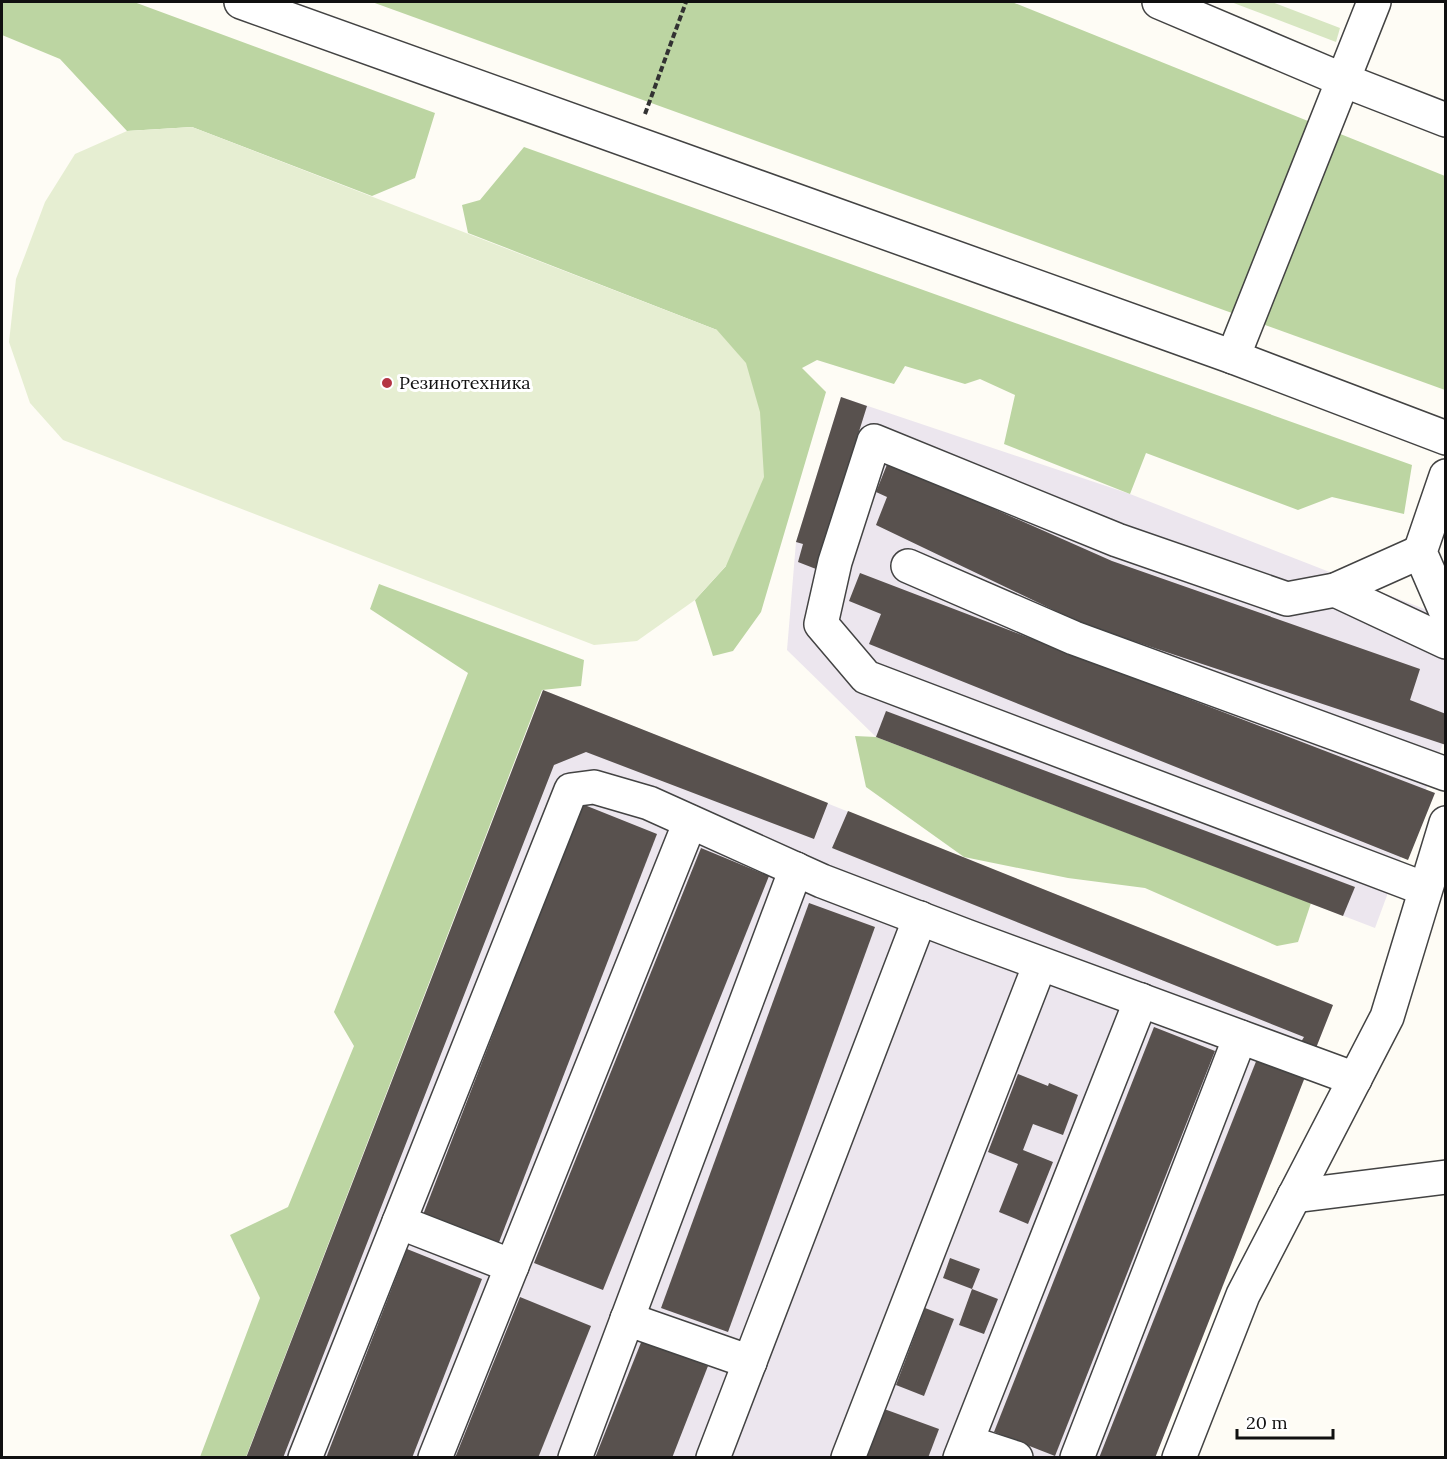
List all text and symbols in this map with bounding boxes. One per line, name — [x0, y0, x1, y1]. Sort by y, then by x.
place label: Резинотехника — [399, 371, 531, 394]
marker: Резинотехника — [380, 376, 394, 390]
scale bar — [1237, 1402, 1333, 1440]
text: 20 m — [1246, 1411, 1288, 1434]

